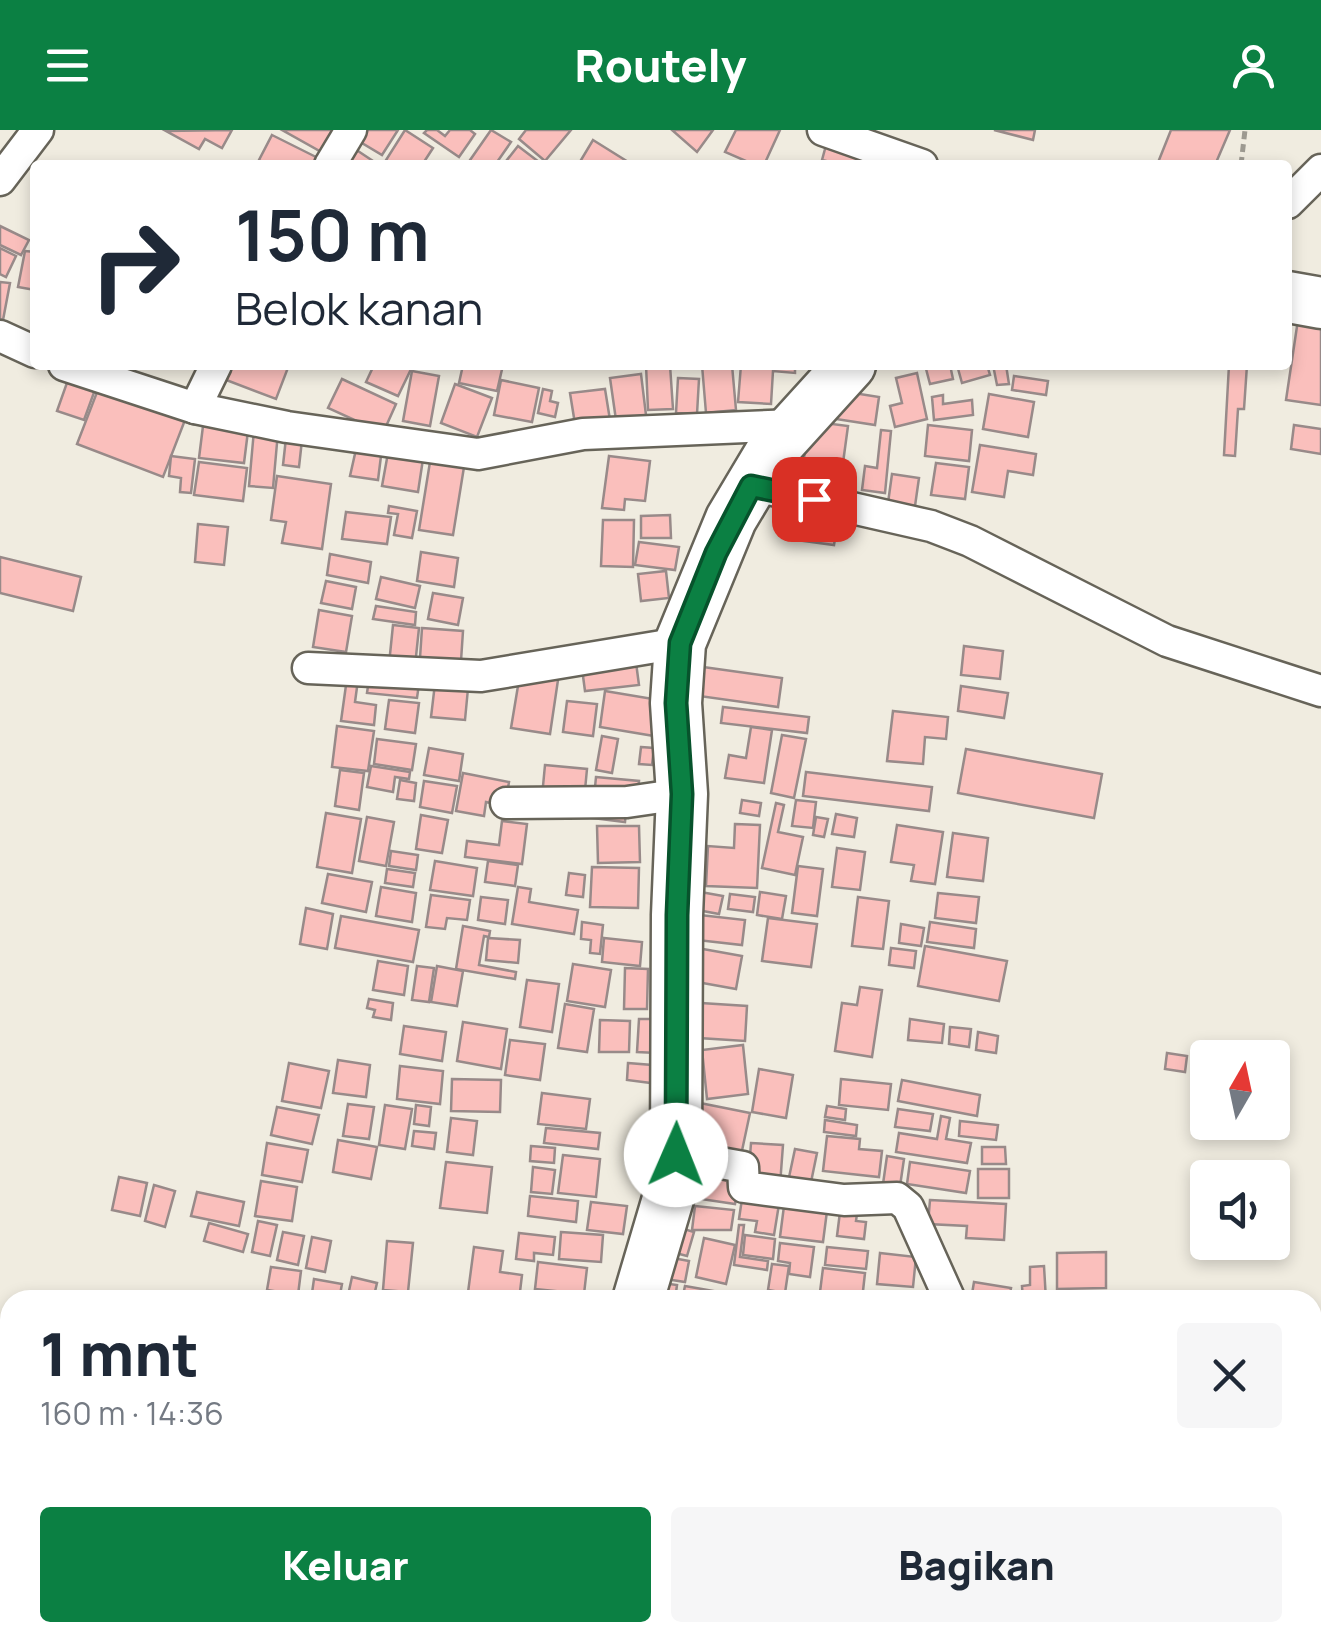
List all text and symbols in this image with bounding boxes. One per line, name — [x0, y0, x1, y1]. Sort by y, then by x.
text: Routely — [575, 34, 746, 96]
icon: menu — [40, 38, 95, 93]
icon: person — [1226, 38, 1281, 93]
text: 150 m — [235, 186, 430, 282]
icon: right — [70, 200, 200, 330]
text: Belok kanan — [235, 277, 483, 339]
pin — [772, 457, 857, 542]
icon: arrive — [787, 472, 842, 527]
north arrow — [1190, 1040, 1290, 1140]
map controls — [1190, 1040, 1290, 1260]
position arrow — [624, 1103, 728, 1207]
button: sound — [1190, 1160, 1290, 1260]
text: 1 mnt — [40, 1312, 199, 1394]
button: close — [1177, 1323, 1282, 1428]
text: 160 m · 14:36 — [40, 1391, 224, 1435]
button: Keluar — [40, 1507, 651, 1622]
button: Bagikan — [671, 1507, 1282, 1622]

